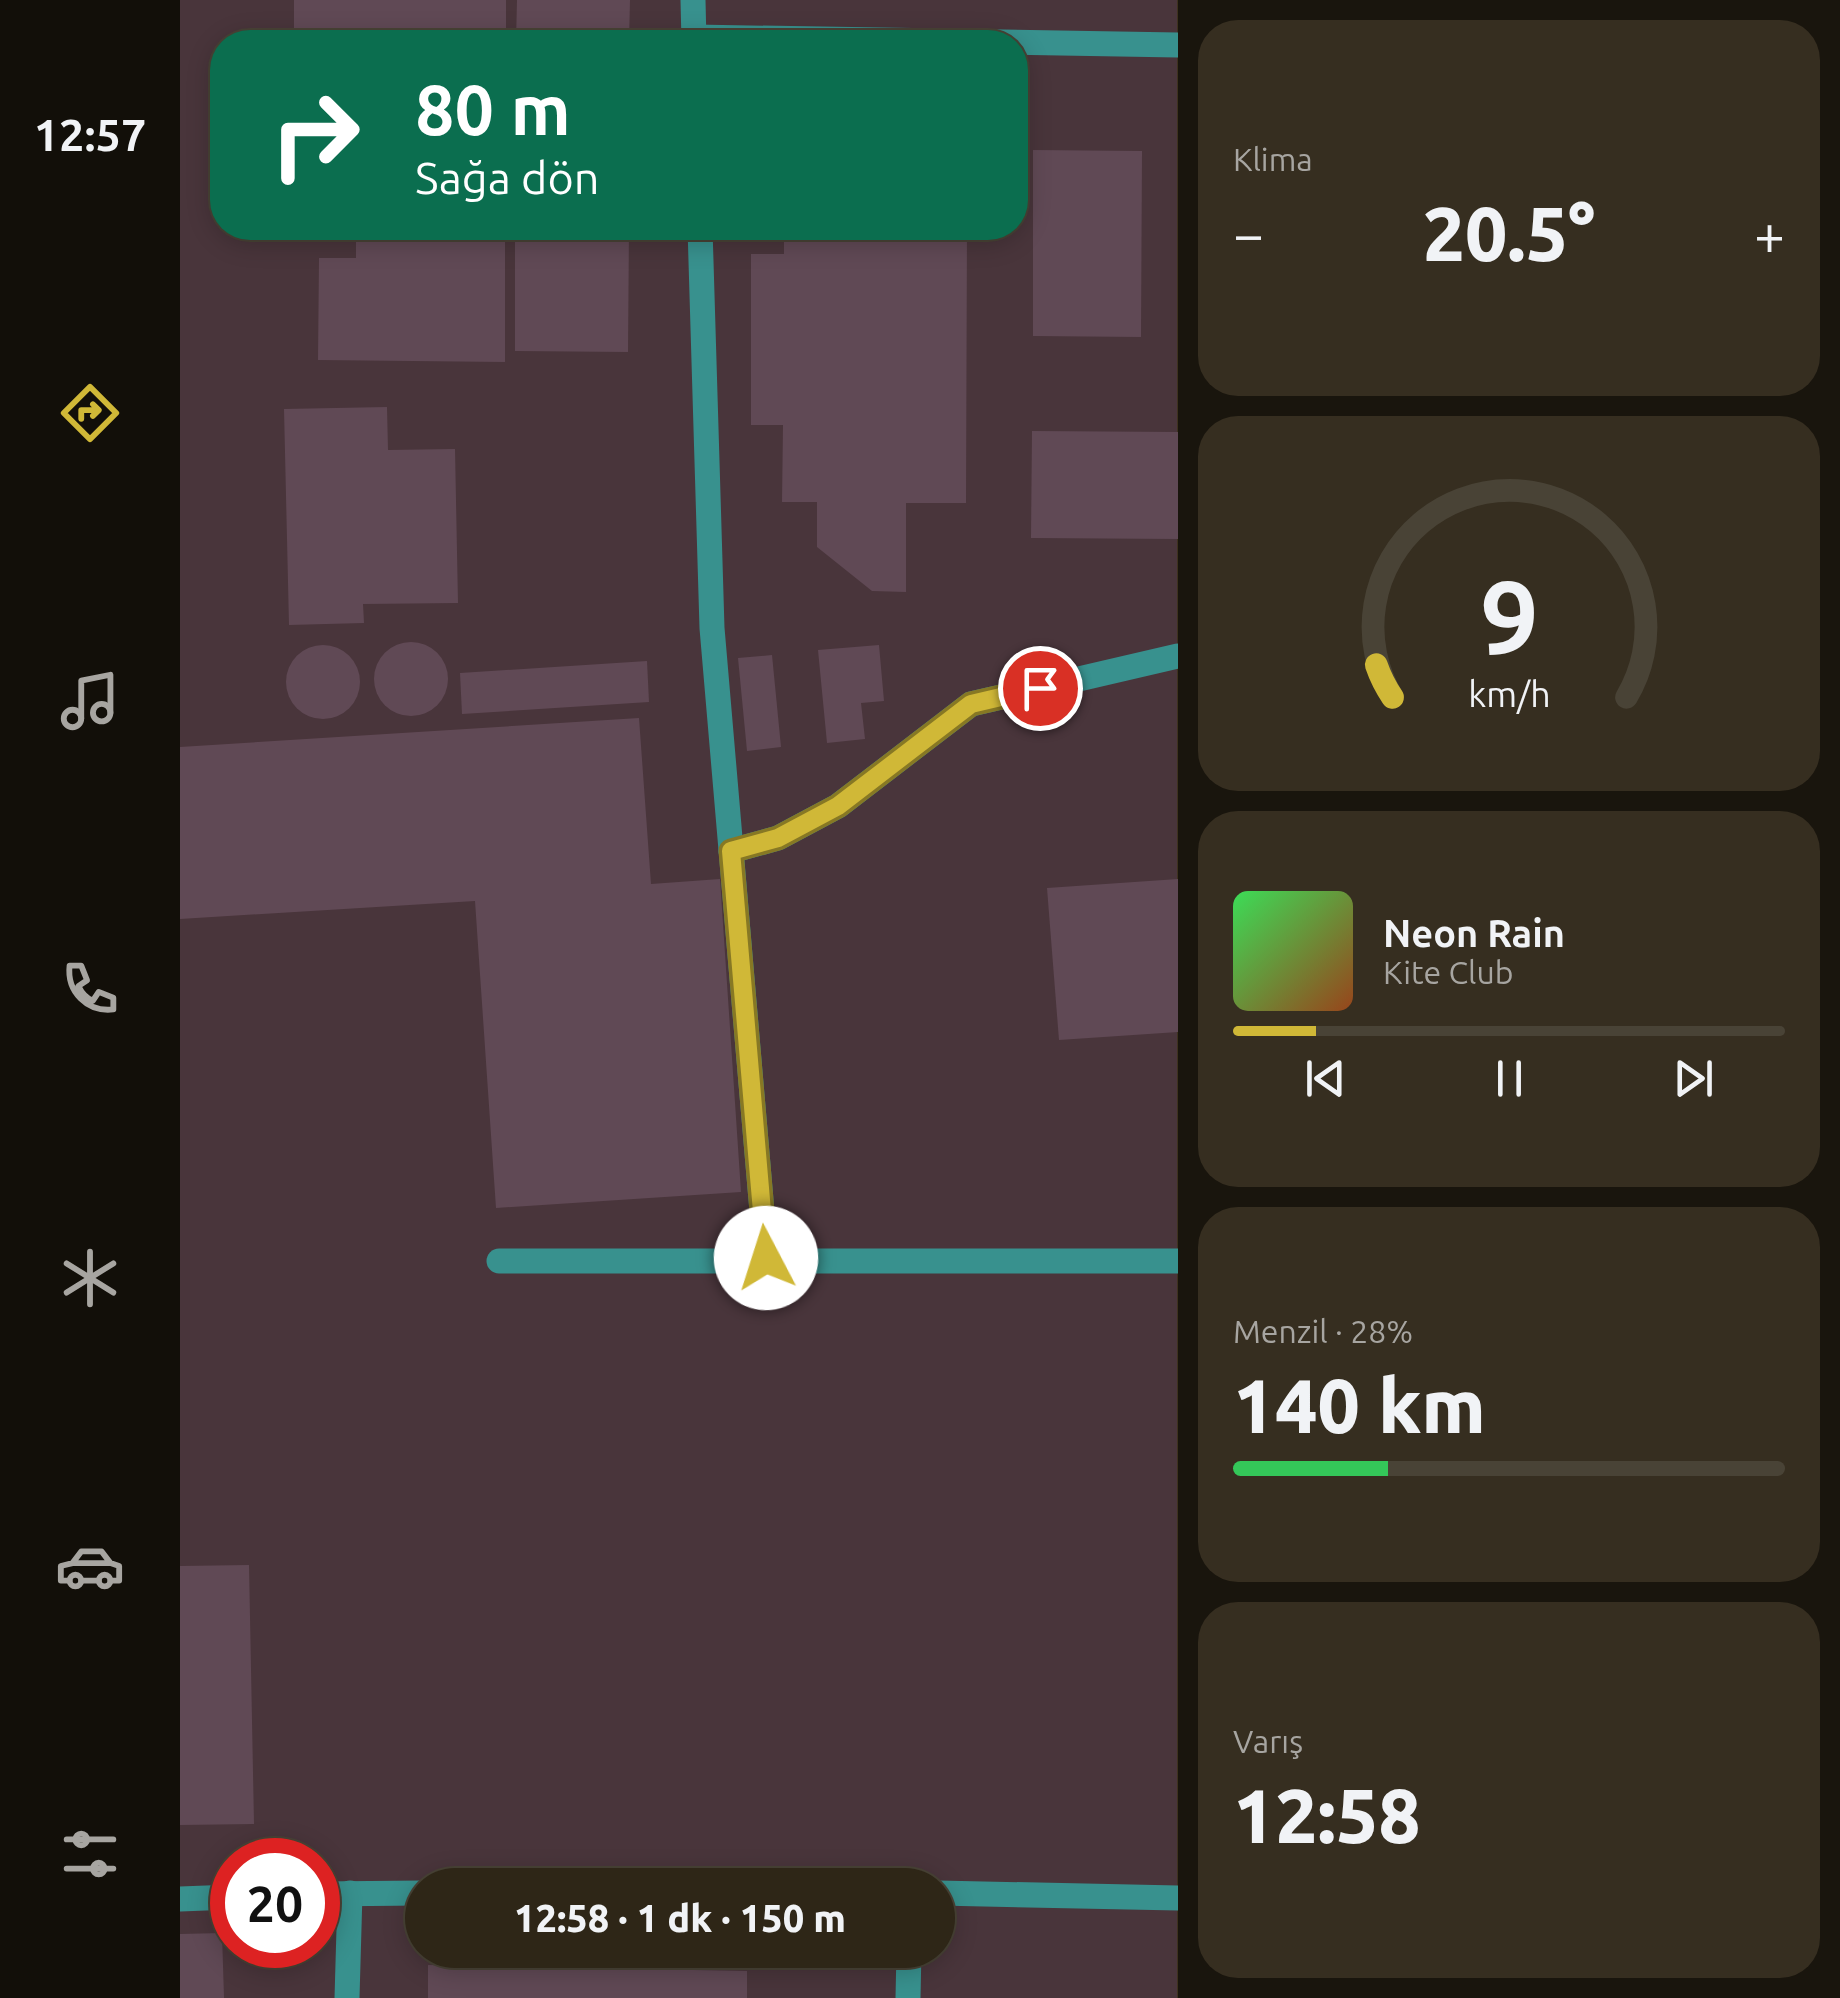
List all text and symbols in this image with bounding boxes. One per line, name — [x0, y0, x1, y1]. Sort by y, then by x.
icon: right — [250, 70, 380, 200]
text: 80 m — [415, 70, 571, 148]
text: 12:57 — [34, 109, 146, 160]
text: Klima — [1233, 141, 1313, 177]
text: Sağa dön — [415, 152, 599, 203]
text: 20.5° — [1423, 191, 1595, 275]
text: − — [1233, 203, 1264, 264]
text: + — [1754, 203, 1785, 264]
icon: directions — [55, 378, 125, 448]
text: 9 — [1480, 558, 1538, 675]
pin — [998, 646, 1083, 731]
icon: arrive — [1013, 661, 1068, 716]
icon: music — [55, 666, 125, 736]
text: km/h — [1468, 674, 1550, 714]
text: Neon Rain — [1383, 912, 1565, 954]
icon: phone — [55, 954, 125, 1024]
text: Kite Club — [1383, 954, 1513, 990]
icon: previous — [1298, 1051, 1353, 1106]
icon: pause — [1482, 1051, 1537, 1106]
icon: next — [1666, 1051, 1721, 1106]
position arrow — [714, 1206, 818, 1310]
icon: climate — [55, 1243, 125, 1313]
text: Menzil · 28% — [1233, 1313, 1413, 1349]
text: 140 km — [1233, 1363, 1486, 1447]
icon: car — [55, 1531, 125, 1601]
text: Varış — [1233, 1723, 1303, 1759]
text: 12:58 — [1233, 1773, 1421, 1857]
icon: filters — [55, 1819, 125, 1889]
speed limit sign: 20 — [210, 1838, 340, 1968]
text: 12:58 · 1 dk · 150 m — [514, 1897, 846, 1939]

